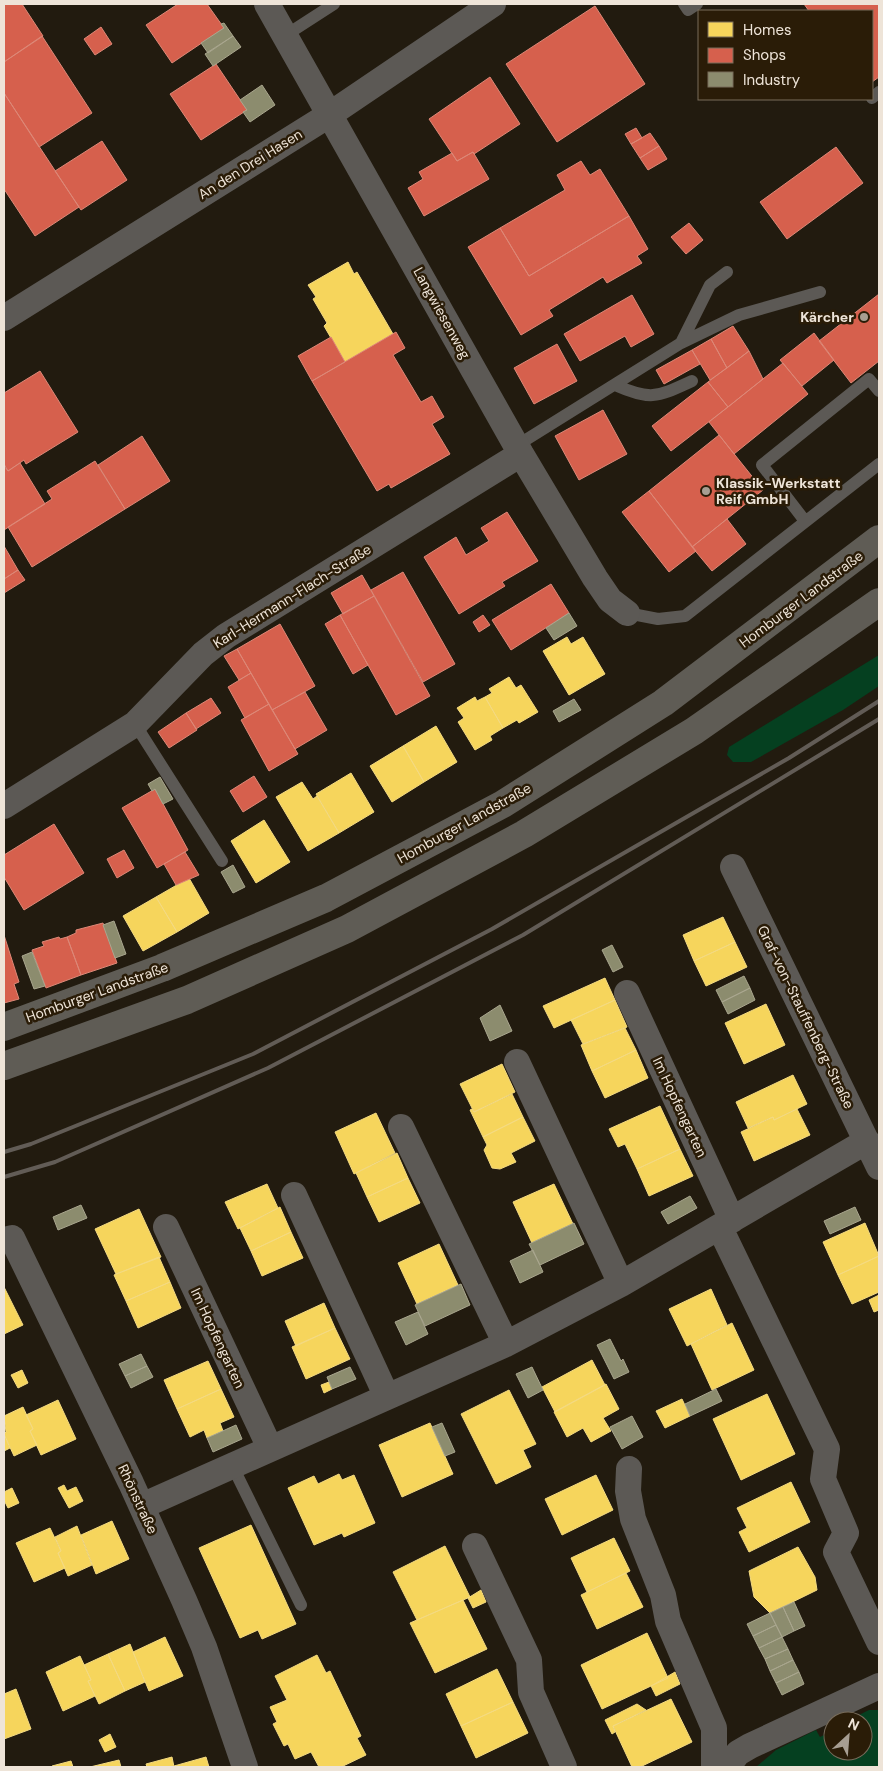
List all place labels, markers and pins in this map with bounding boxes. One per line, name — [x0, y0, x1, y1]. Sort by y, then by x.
place label: Kärcher — [800, 308, 854, 326]
marker: Kärcher — [858, 311, 870, 323]
place label: Klassik-Werkstatt Reif GmbH — [716, 474, 840, 508]
marker: Klassik-Werkstatt Reif GmbH — [700, 485, 712, 497]

